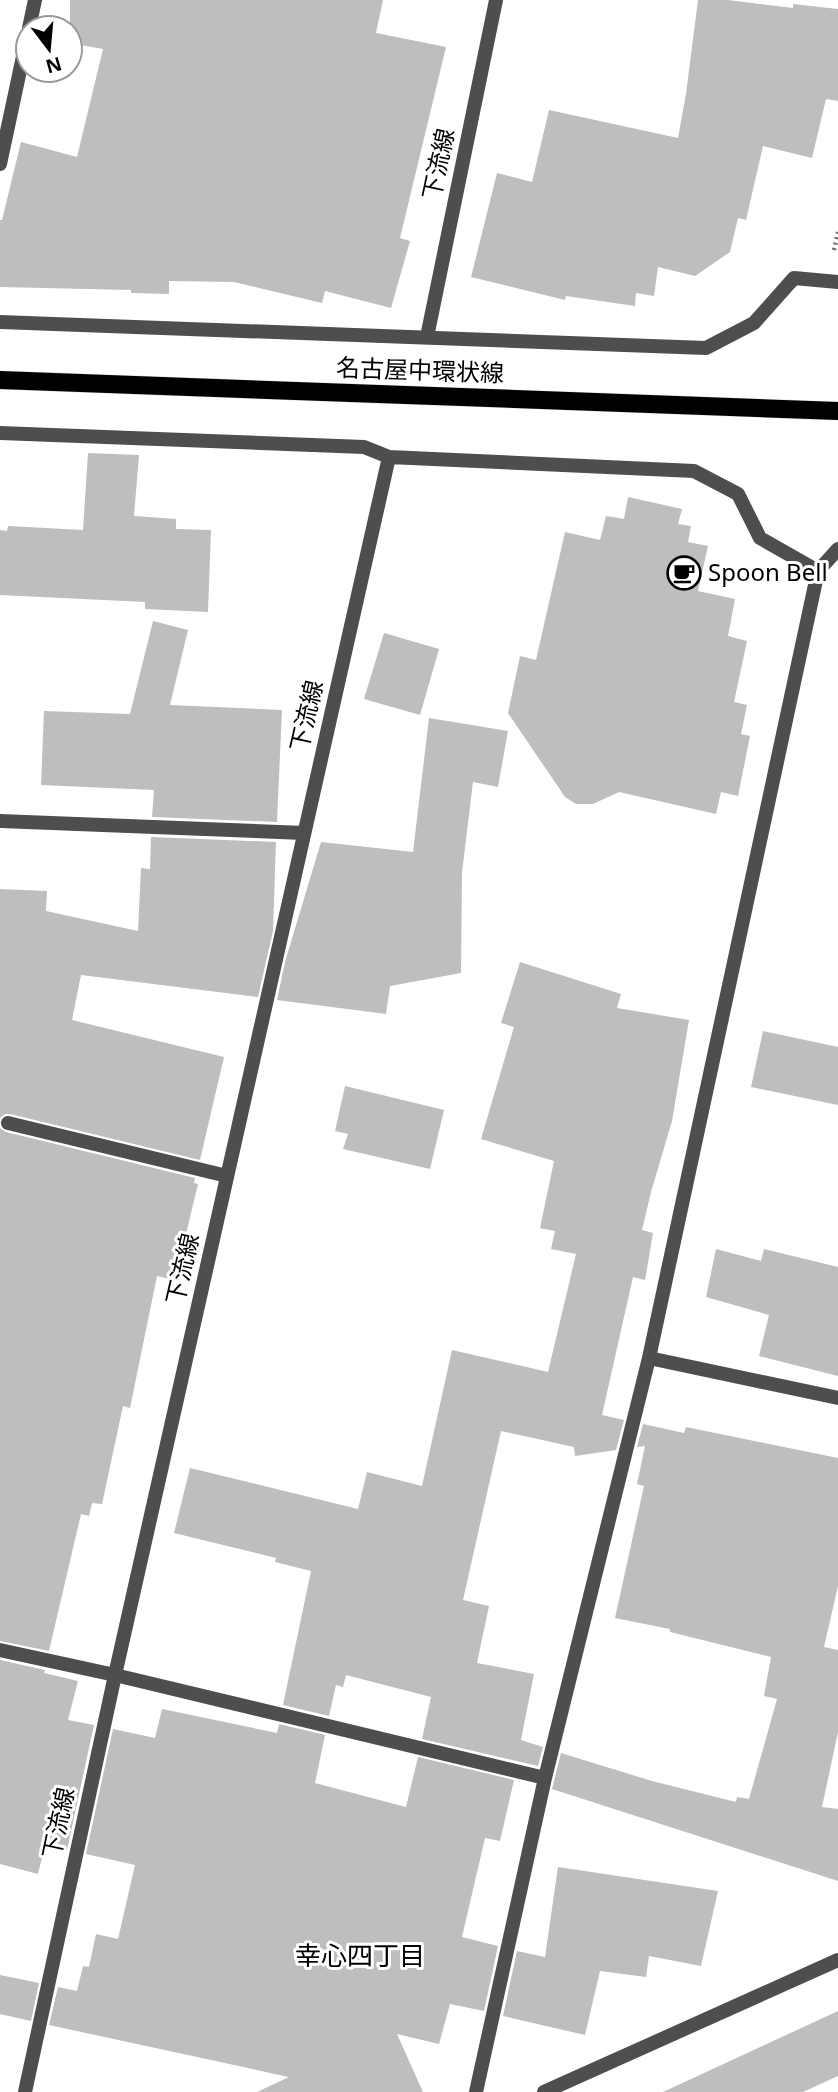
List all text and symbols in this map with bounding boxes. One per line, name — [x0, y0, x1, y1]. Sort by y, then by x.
north arrow — [14, 14, 84, 84]
text: N — [43, 51, 65, 80]
street label: 下流線 — [414, 125, 461, 202]
street label: 名古屋中環状線 — [336, 350, 505, 389]
cafe icon: Spoon Bell — [665, 554, 703, 592]
place label: Spoon Bell — [708, 555, 828, 588]
street label: 下流線 — [281, 677, 330, 754]
street label: 下流線 — [157, 1230, 206, 1307]
street label: 下流線 — [34, 1784, 81, 1861]
district label: 幸心四丁目 — [295, 1937, 425, 1973]

